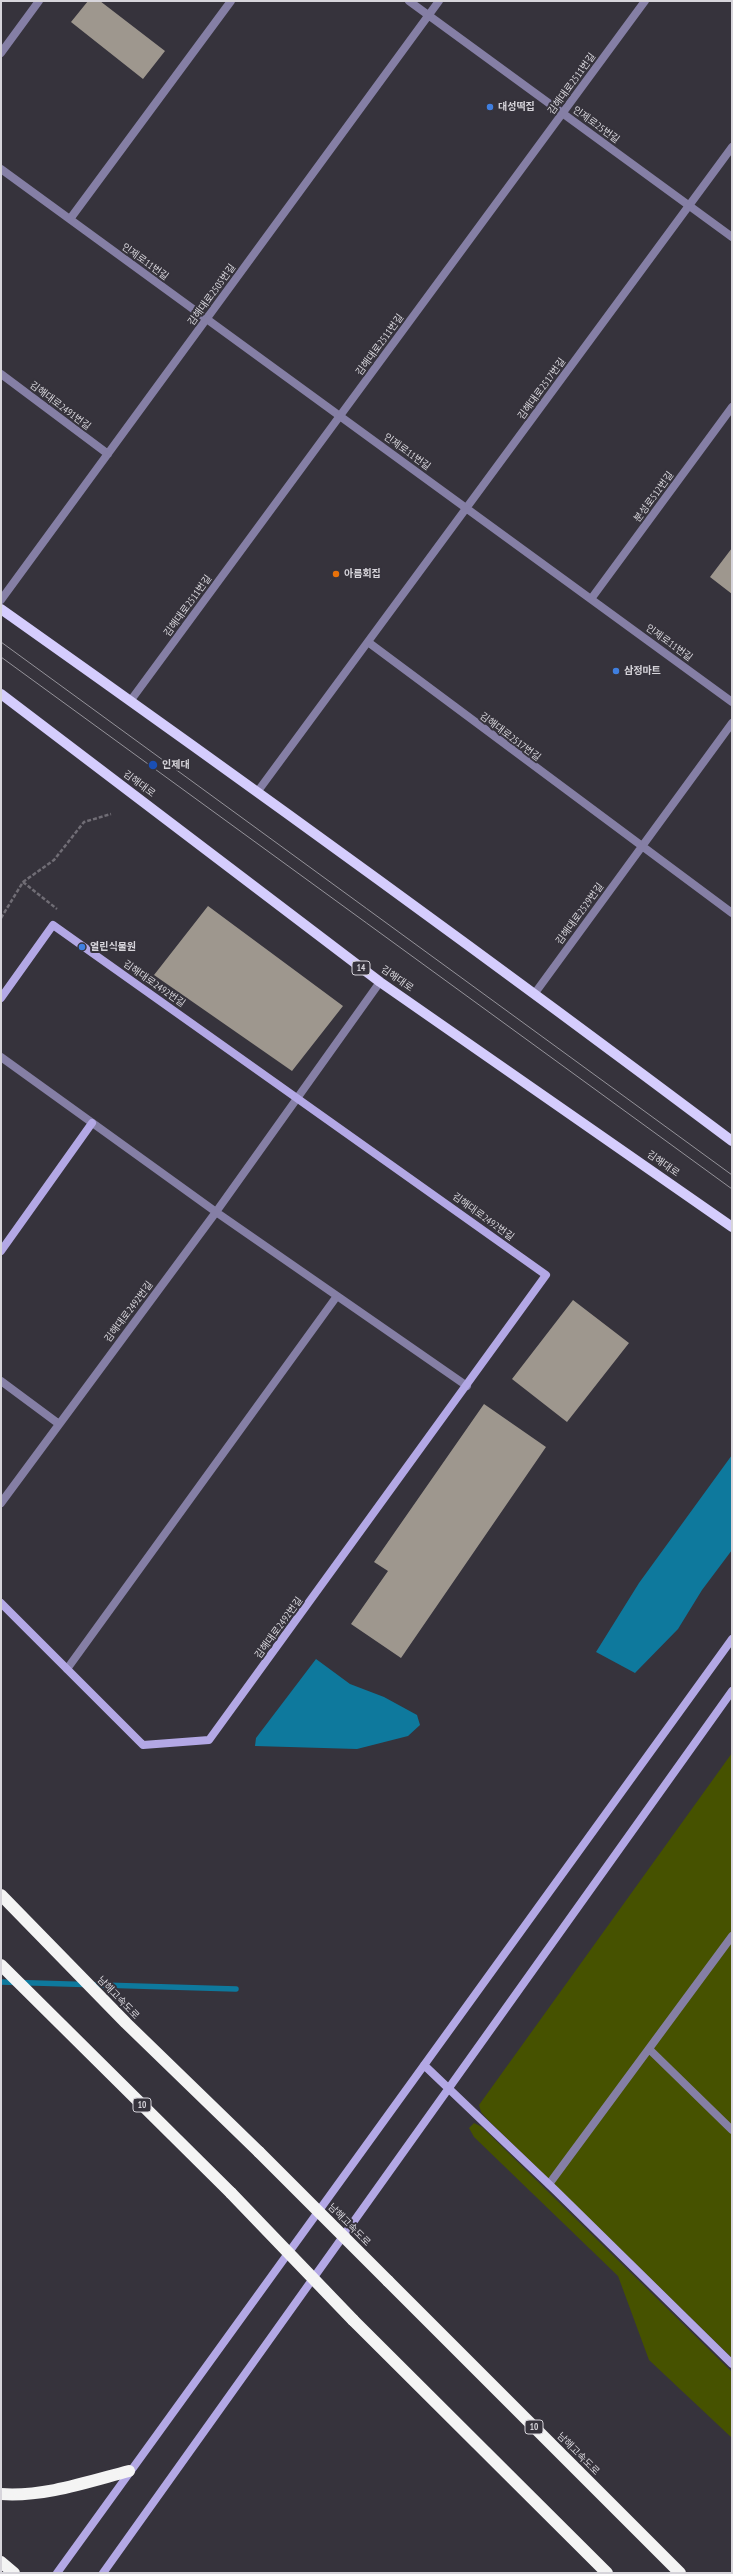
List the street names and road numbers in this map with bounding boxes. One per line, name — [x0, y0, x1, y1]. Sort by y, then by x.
street label: 김해대로2511번길 — [546, 51, 598, 117]
street label: 인제로25번길 — [570, 104, 622, 146]
street label: 인제로11번길 — [119, 241, 171, 283]
street label: 김해대로2505번길 — [186, 262, 238, 328]
street label: 김해대로2511번길 — [354, 312, 406, 378]
street label: 김해대로2517번길 — [516, 356, 568, 422]
street label: 김해대로2491번길 — [27, 379, 93, 433]
street label: 인제로11번길 — [381, 431, 433, 473]
street label: 분성로512번길 — [632, 469, 676, 525]
street label: 김해대로2511번길 — [162, 573, 214, 639]
street label: 인제로11번길 — [643, 622, 695, 664]
street label: 김해대로2517번길 — [477, 710, 543, 764]
street label: 김해대로 — [121, 768, 157, 800]
street label: 김해대로2529번길 — [554, 881, 606, 947]
street label: 김해대로2492번길 — [121, 958, 187, 1010]
road number: 14 — [352, 961, 370, 975]
street label: 김해대로 — [378, 964, 416, 994]
street label: 김해대로 — [644, 1149, 682, 1179]
street label: 김해대로2492번길 — [450, 1191, 516, 1243]
street label: 김해대로2492번길 — [102, 1279, 156, 1345]
street label: 김해대로2492번길 — [253, 1595, 305, 1661]
street label: 남해고속도로 — [95, 1974, 141, 2022]
road number: 10 — [133, 2098, 151, 2112]
street label: 남해고속도로 — [325, 2201, 373, 2249]
road number: 10 — [525, 2420, 543, 2434]
street label: 남해고속도로 — [554, 2430, 602, 2478]

